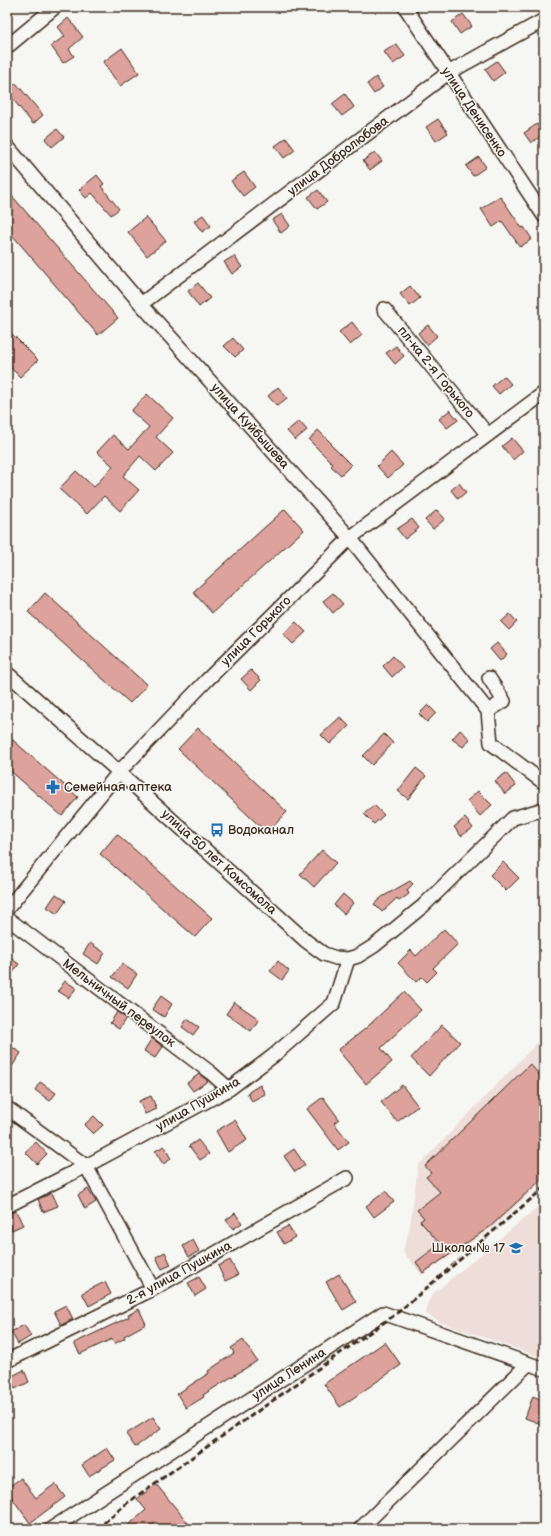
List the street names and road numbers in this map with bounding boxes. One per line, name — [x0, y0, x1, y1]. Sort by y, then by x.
street label: улица Денисенко — [438, 64, 510, 160]
street label: улица Добролюбова — [284, 113, 392, 199]
street label: пл-ка 2-я Горького — [394, 323, 478, 421]
street label: улица Куйбышева — [207, 380, 293, 472]
street label: улица Горького — [218, 593, 294, 669]
street label: улица 50 лет Комсомола — [158, 806, 280, 918]
street label: Мельничный переулок — [59, 955, 179, 1051]
street label: улица Пушкина — [153, 1073, 243, 1135]
street label: 2-я улица Пушкина — [124, 1237, 235, 1309]
street label: улица Ленина — [249, 1344, 329, 1404]

